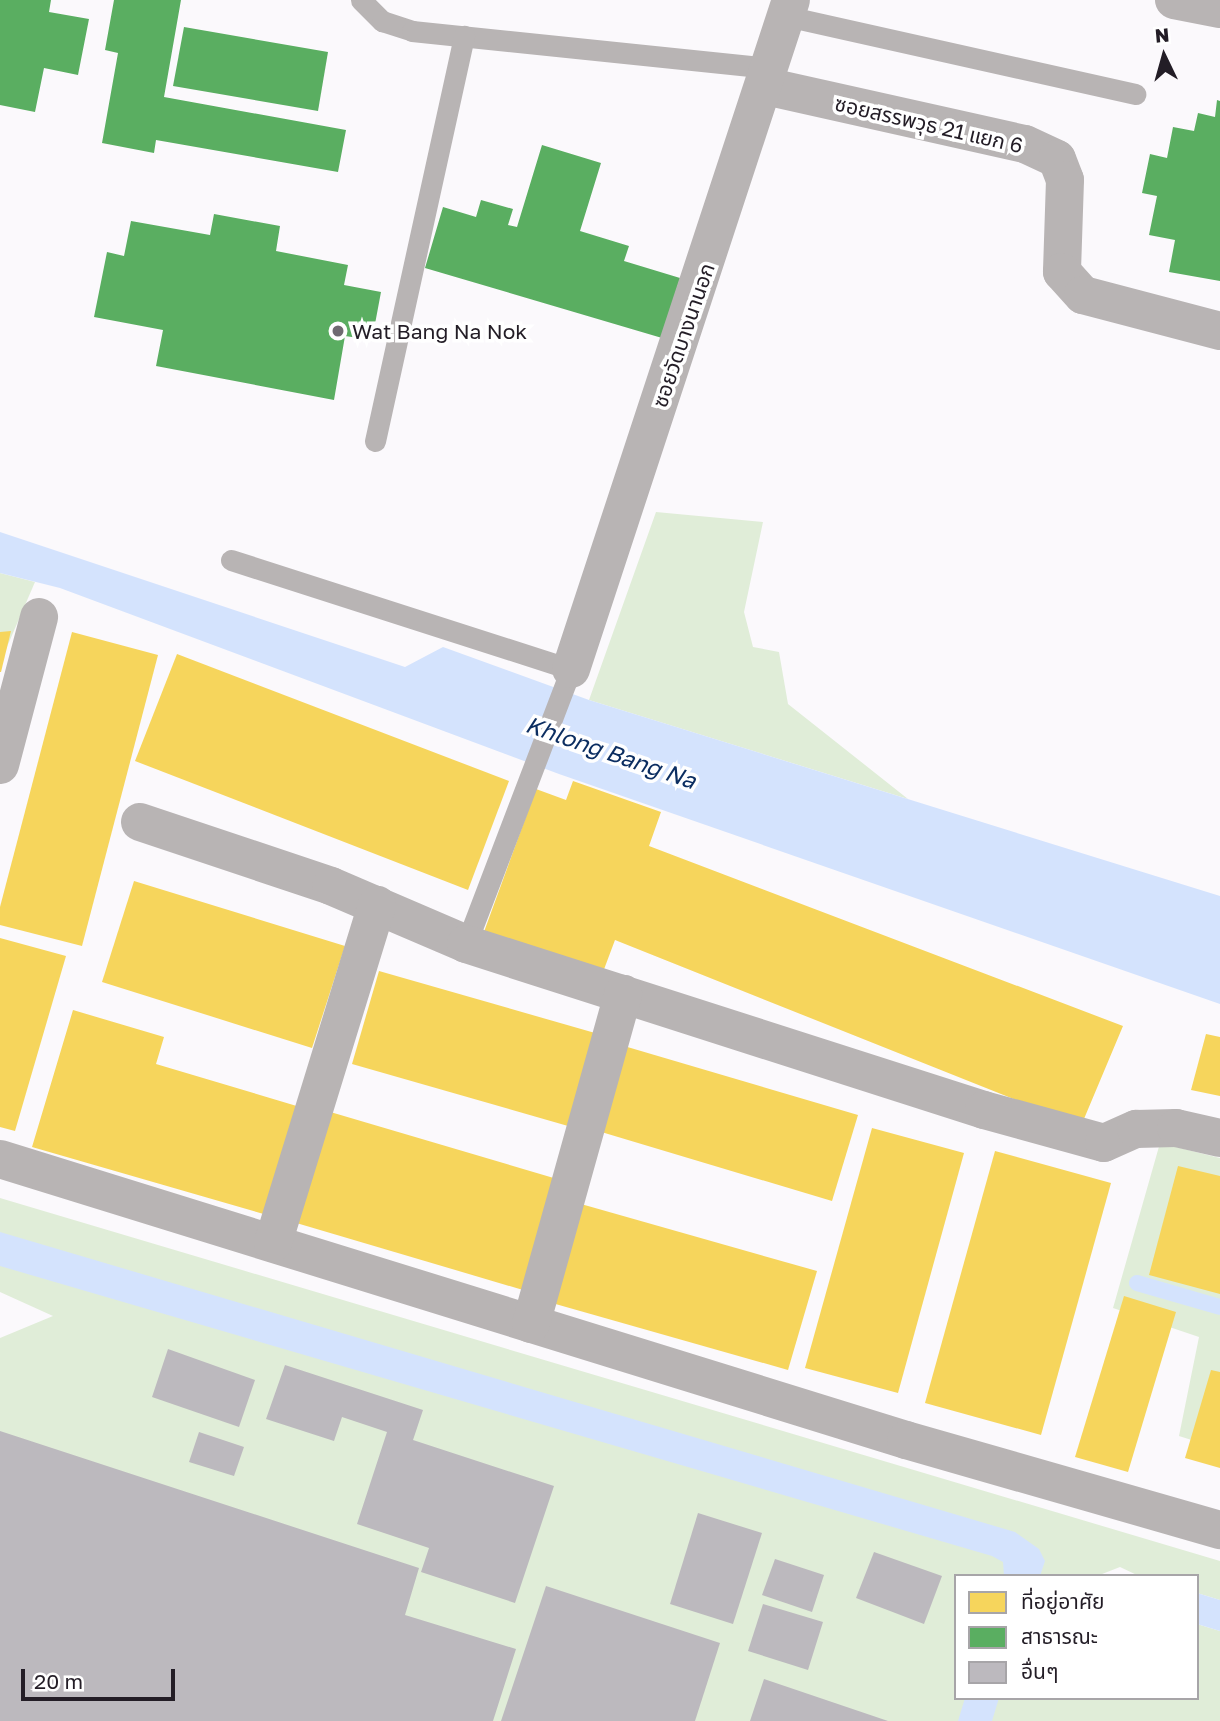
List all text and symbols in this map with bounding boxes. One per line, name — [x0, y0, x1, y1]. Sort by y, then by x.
north arrow — [1129, 21, 1199, 91]
text: N — [1154, 22, 1170, 47]
street label: ซอยสรรพวุธ 21 แยก 6 — [833, 90, 1025, 158]
street label: ซอยวัดบางนานอก — [647, 260, 719, 410]
place label: Wat Bang Na Nok — [352, 318, 527, 344]
marker: Wat Bang Na Nok — [330, 323, 346, 339]
water label: Khlong Bang Na — [522, 710, 700, 794]
legend — [954, 1574, 1199, 1700]
text: ที่อยู่อาศัย — [1021, 1588, 1105, 1614]
text: สาธารณะ — [1021, 1623, 1098, 1649]
scale bar — [24, 1654, 178, 1698]
text: อื่นๆ — [1021, 1658, 1058, 1684]
text: 20 m — [34, 1668, 83, 1694]

